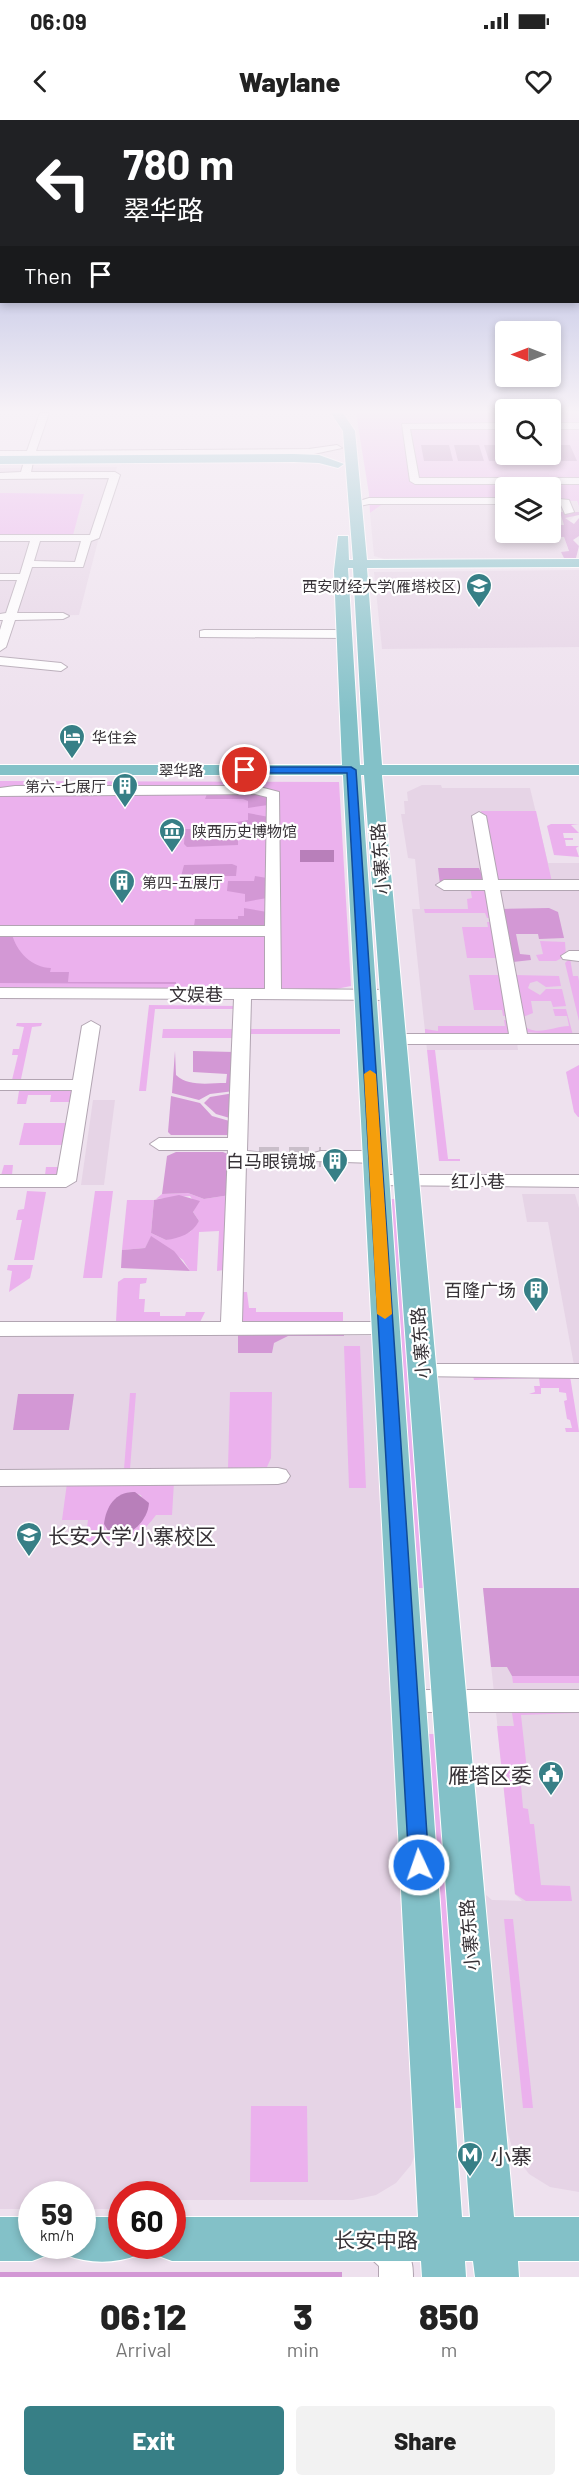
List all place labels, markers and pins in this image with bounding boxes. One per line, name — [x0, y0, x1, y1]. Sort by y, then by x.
school or university icon: 西安财经大学(雁塔校区) — [464, 571, 494, 609]
place label: 西安财经大学(雁塔校区) — [302, 577, 460, 595]
hotel icon: 华住会 — [57, 722, 87, 760]
place label: 华住会 — [92, 728, 137, 746]
pin — [219, 744, 270, 795]
building icon: 第六-七展厅 — [110, 771, 140, 809]
place label: 第六-七展厅 — [25, 777, 106, 795]
museum icon: 陕西历史博物馆 — [157, 816, 187, 854]
place label: 陕西历史博物馆 — [192, 822, 297, 840]
building icon: 第四-五展厅 — [107, 867, 137, 905]
place label: 第四-五展厅 — [142, 873, 223, 891]
building icon: 白马眼镜城 — [320, 1146, 350, 1184]
place label: 白马眼镜城 — [226, 1150, 316, 1172]
building icon: 百隆广场 — [521, 1275, 551, 1313]
place label: 百隆广场 — [444, 1279, 516, 1301]
school or university icon: 长安大学小寨校区 — [14, 1520, 44, 1558]
place label: 长安大学小寨校区 — [48, 1523, 216, 1548]
public building icon: 雁塔区委 — [536, 1759, 566, 1797]
place label: 雁塔区委 — [448, 1762, 532, 1787]
metro station icon: 小寨 — [455, 2140, 485, 2178]
place label: 小寨 — [490, 2143, 532, 2168]

